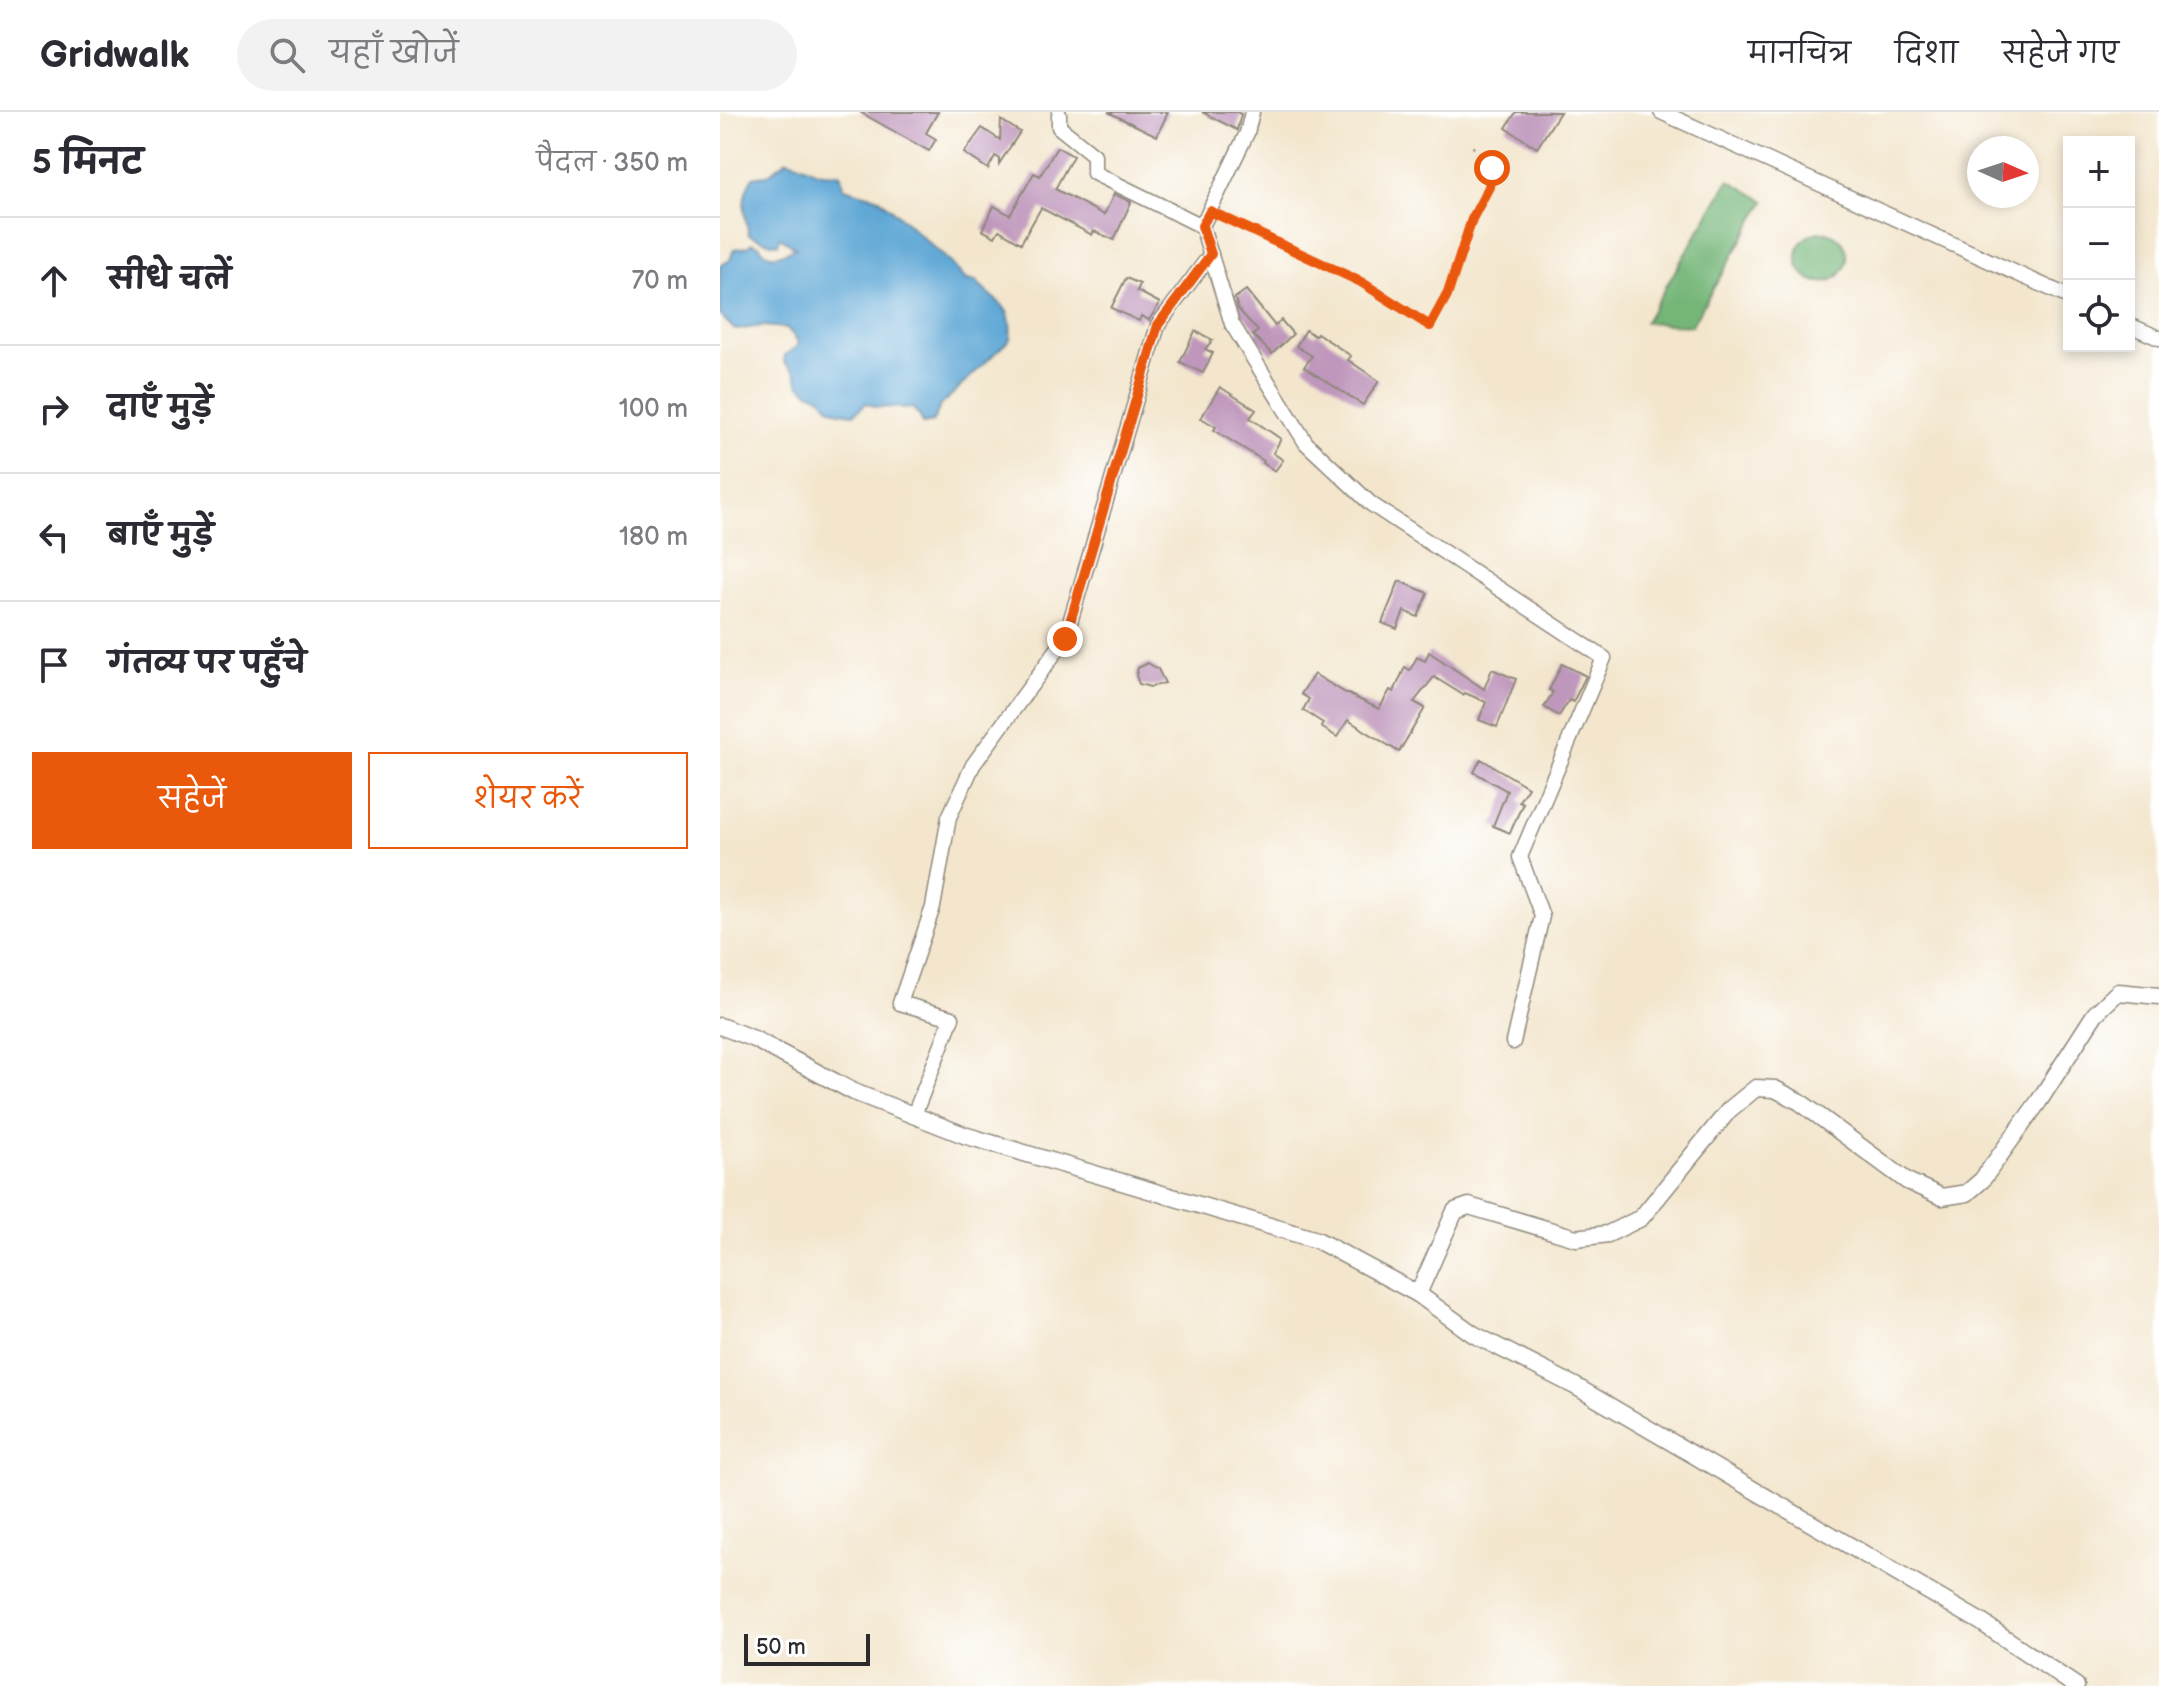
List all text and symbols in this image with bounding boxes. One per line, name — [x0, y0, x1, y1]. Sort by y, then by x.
search box — [237, 19, 797, 91]
text: Gridwalk — [40, 33, 189, 78]
icon: search — [265, 33, 309, 77]
text: यहाँ खोजें — [329, 36, 459, 72]
text: मानचित्र — [1748, 38, 1851, 71]
text: दिशा — [1895, 38, 1958, 71]
text: सहेजे गए — [2002, 38, 2119, 71]
north arrow — [1967, 136, 2039, 208]
map controls — [2063, 136, 2135, 352]
button: + — [2063, 136, 2135, 208]
text: 5 मिनट — [32, 142, 143, 183]
text: पैदल · 350 m — [536, 148, 688, 179]
route start — [1474, 150, 1510, 186]
button: − — [2063, 208, 2135, 280]
icon: ahead — [32, 259, 76, 303]
text: सीधे चलें — [108, 262, 231, 298]
text: 70 m — [631, 266, 688, 297]
button: locate — [2063, 280, 2135, 352]
icon: right — [32, 387, 76, 431]
text: दाएँ मुड़ें — [108, 390, 213, 426]
text: 100 m — [619, 394, 688, 425]
icon: left — [32, 515, 76, 559]
text: बाएँ मुड़ें — [108, 518, 214, 554]
text: 180 m — [619, 522, 688, 553]
route end — [1047, 621, 1083, 657]
icon: arrive — [32, 643, 76, 687]
text: गंतव्य पर पहुँचे — [108, 646, 307, 682]
button: सहेजें — [32, 752, 352, 849]
button: शेयर करें — [368, 752, 688, 849]
scale bar — [744, 1630, 870, 1666]
text: 50 m — [756, 1634, 806, 1661]

